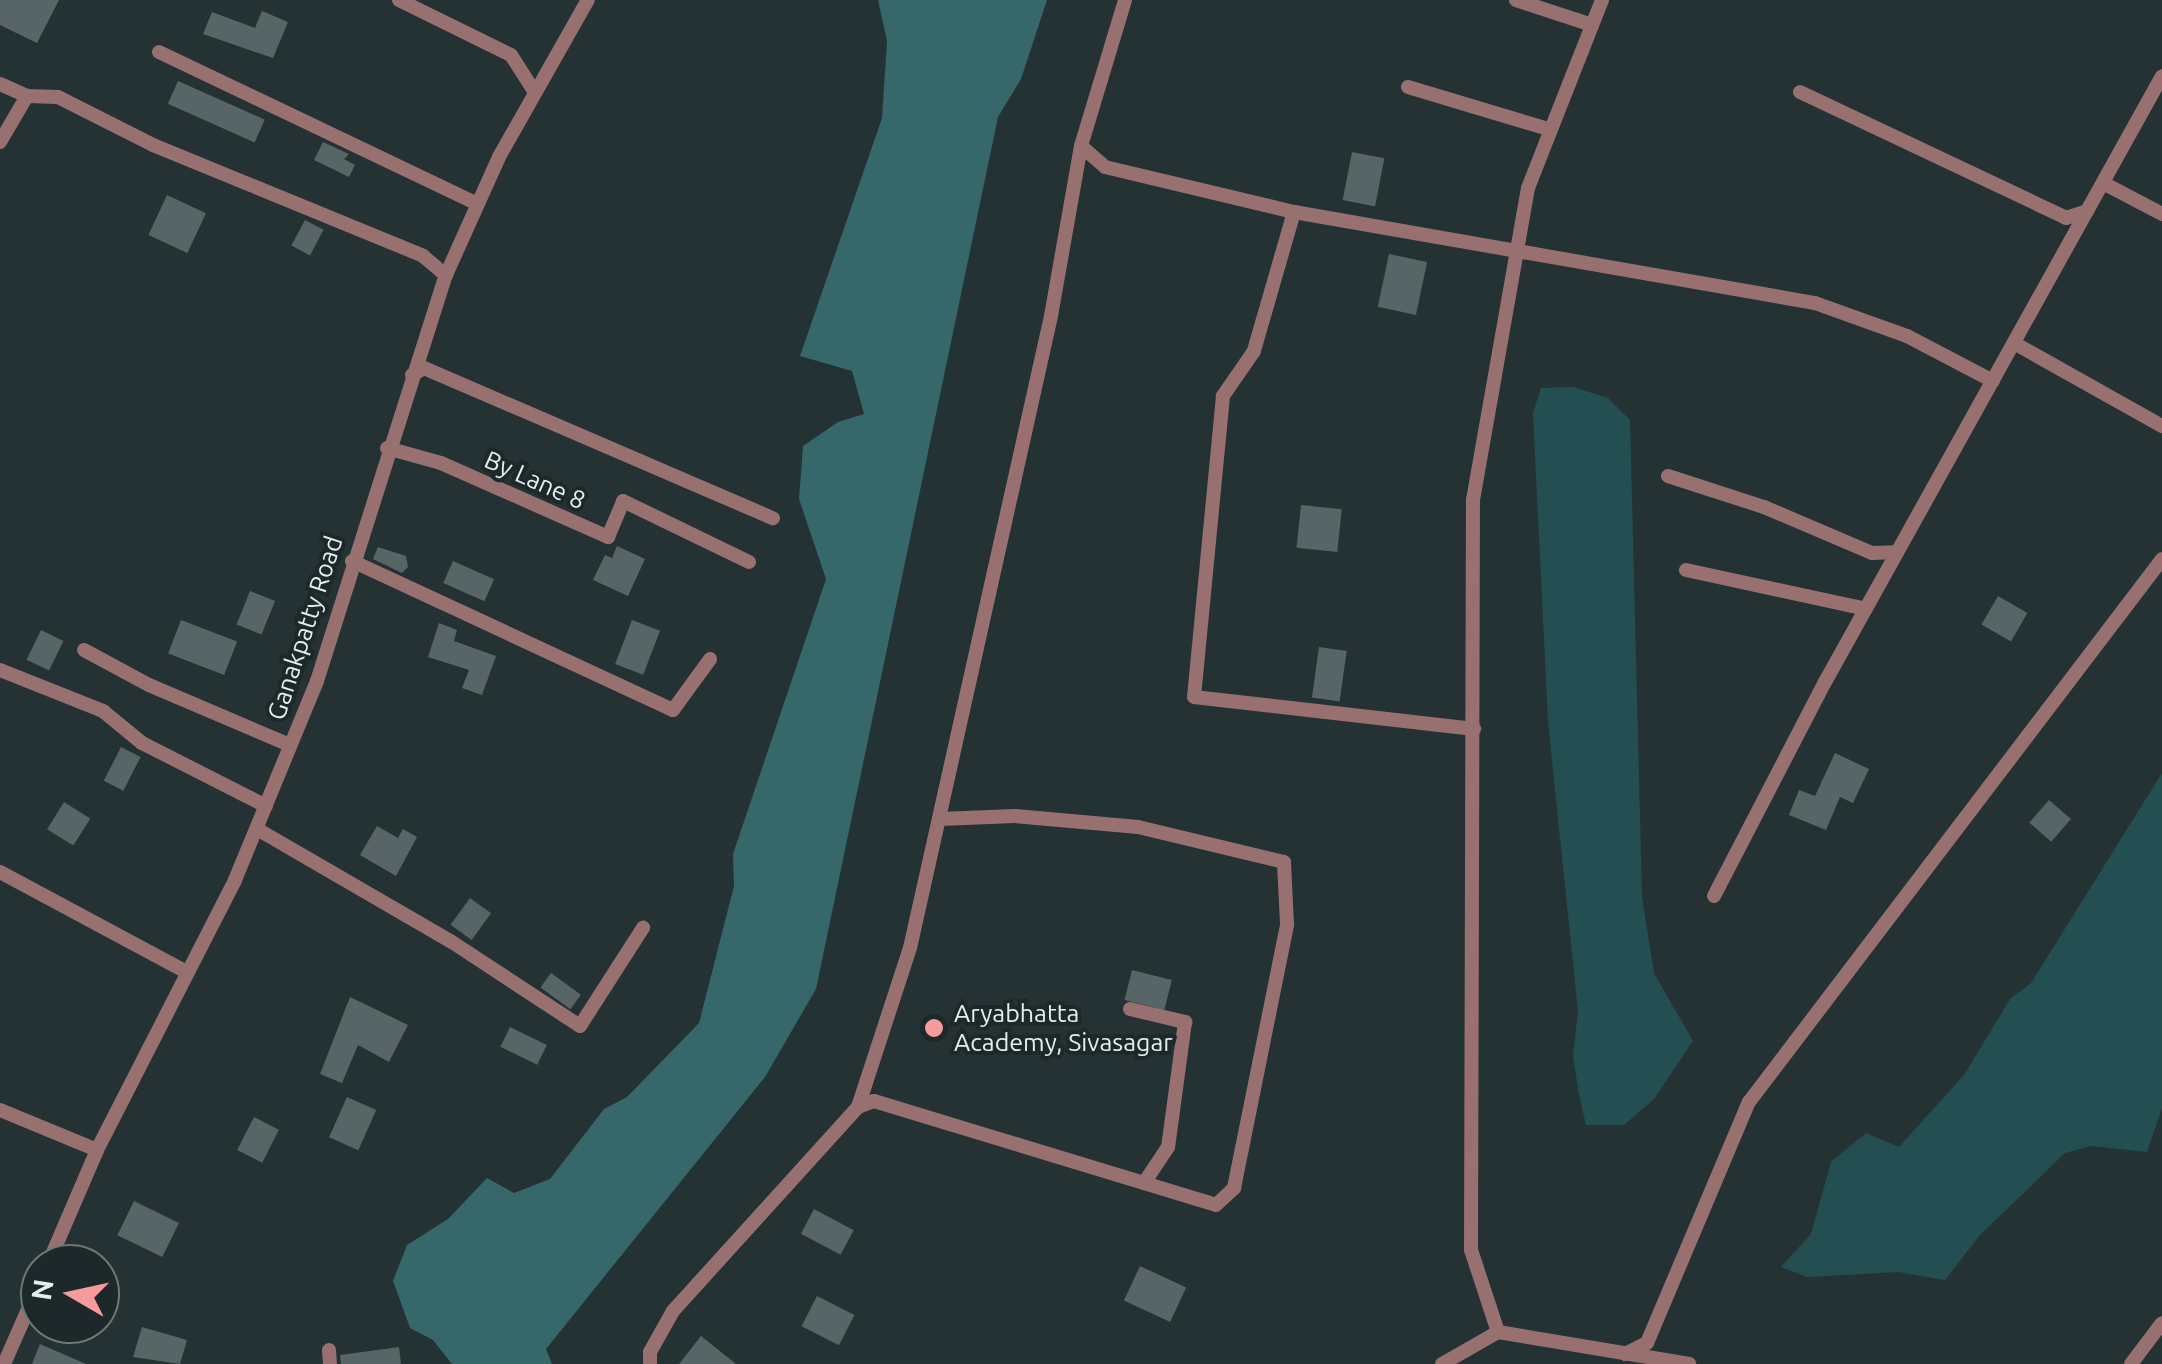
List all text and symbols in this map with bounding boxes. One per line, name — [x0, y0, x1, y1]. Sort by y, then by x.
street label: By Lane 8 — [480, 445, 590, 515]
street label: Ganakpatty Road — [261, 532, 349, 724]
place label: Aryabhatta Academy, Sivasagar — [954, 999, 1173, 1058]
marker: Aryabhatta Academy, Sivasagar — [923, 1017, 945, 1039]
north arrow — [20, 1244, 120, 1344]
text: N — [25, 1277, 59, 1302]

